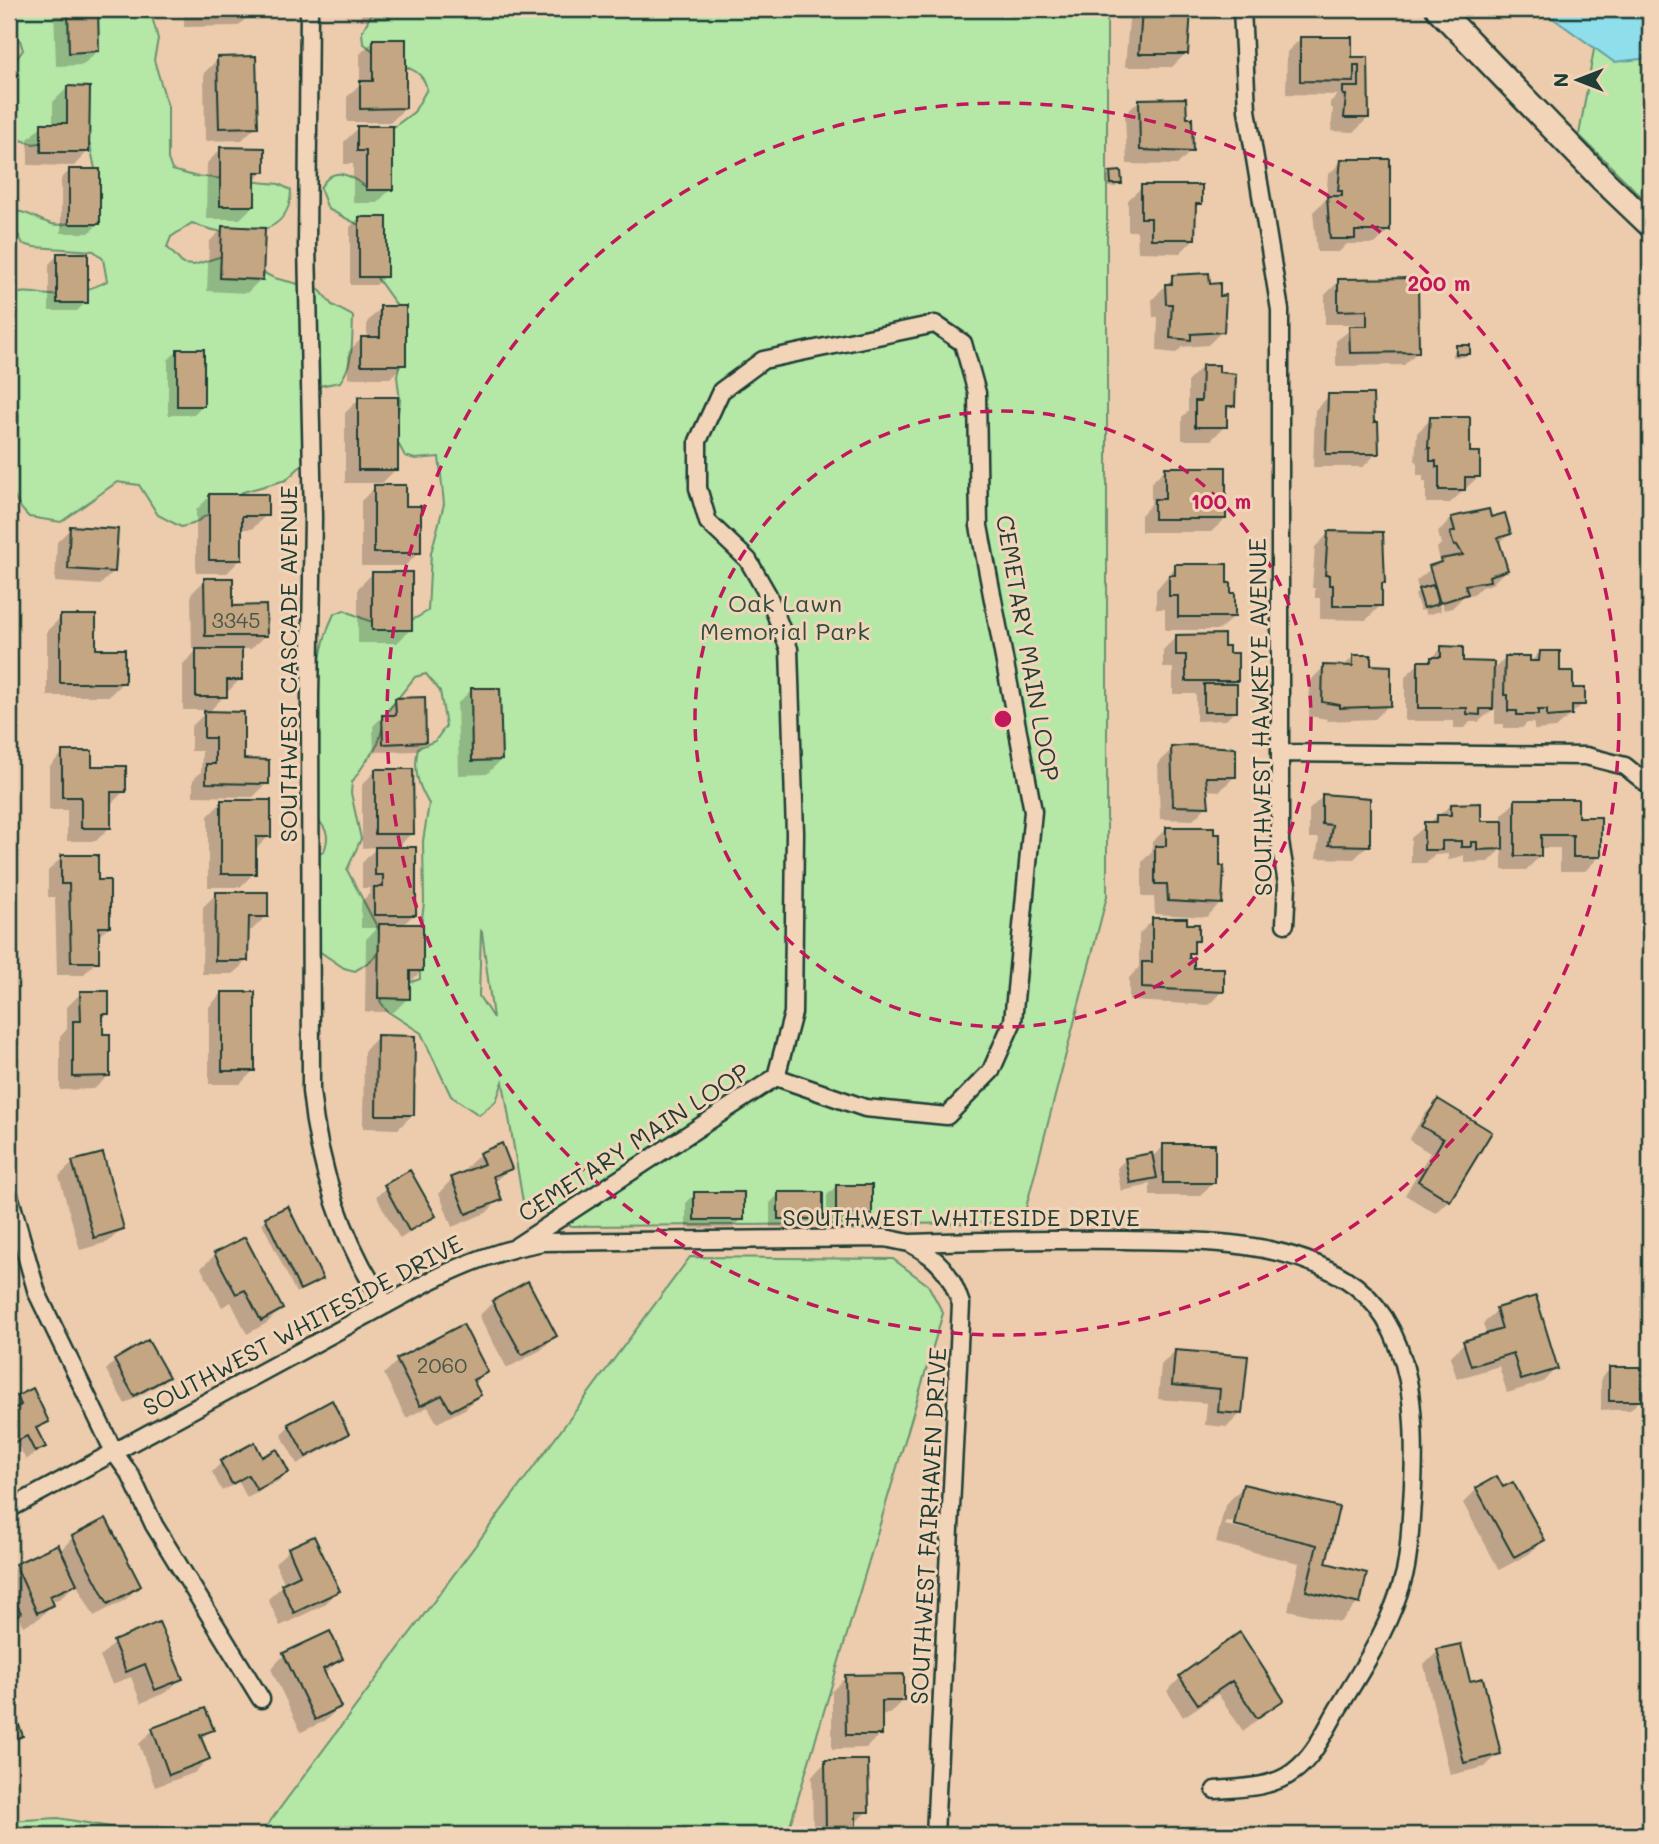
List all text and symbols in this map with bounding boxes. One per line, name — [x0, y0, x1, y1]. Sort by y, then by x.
north arrow — [1544, 46, 1614, 116]
text: N — [1548, 73, 1573, 87]
text: 200 m — [1408, 269, 1470, 296]
street label: SOUTHWEST CASCADE AVENUE — [272, 486, 303, 842]
text: 100 m — [1191, 487, 1251, 514]
street label: CEMETARY MAIN LOOP — [990, 512, 1067, 783]
street label: SOUTHWEST HAWKEYE AVENUE — [1241, 538, 1278, 896]
park label: Oak Lawn Memorial Park — [700, 587, 870, 646]
house number: 3345 — [211, 606, 261, 633]
centre of rings — [991, 707, 1015, 731]
street label: CEMETARY MAIN LOOP — [512, 1055, 755, 1228]
street label: SOUTHWEST WHITESIDE DRIVE — [782, 1201, 1140, 1232]
street label: SOUTHWEST WHITESIDE DRIVE — [137, 1227, 468, 1422]
street label: SOUTHWEST FAIRHAVEN DRIVE — [903, 1346, 952, 1705]
house number: 2060 — [417, 1351, 467, 1378]

